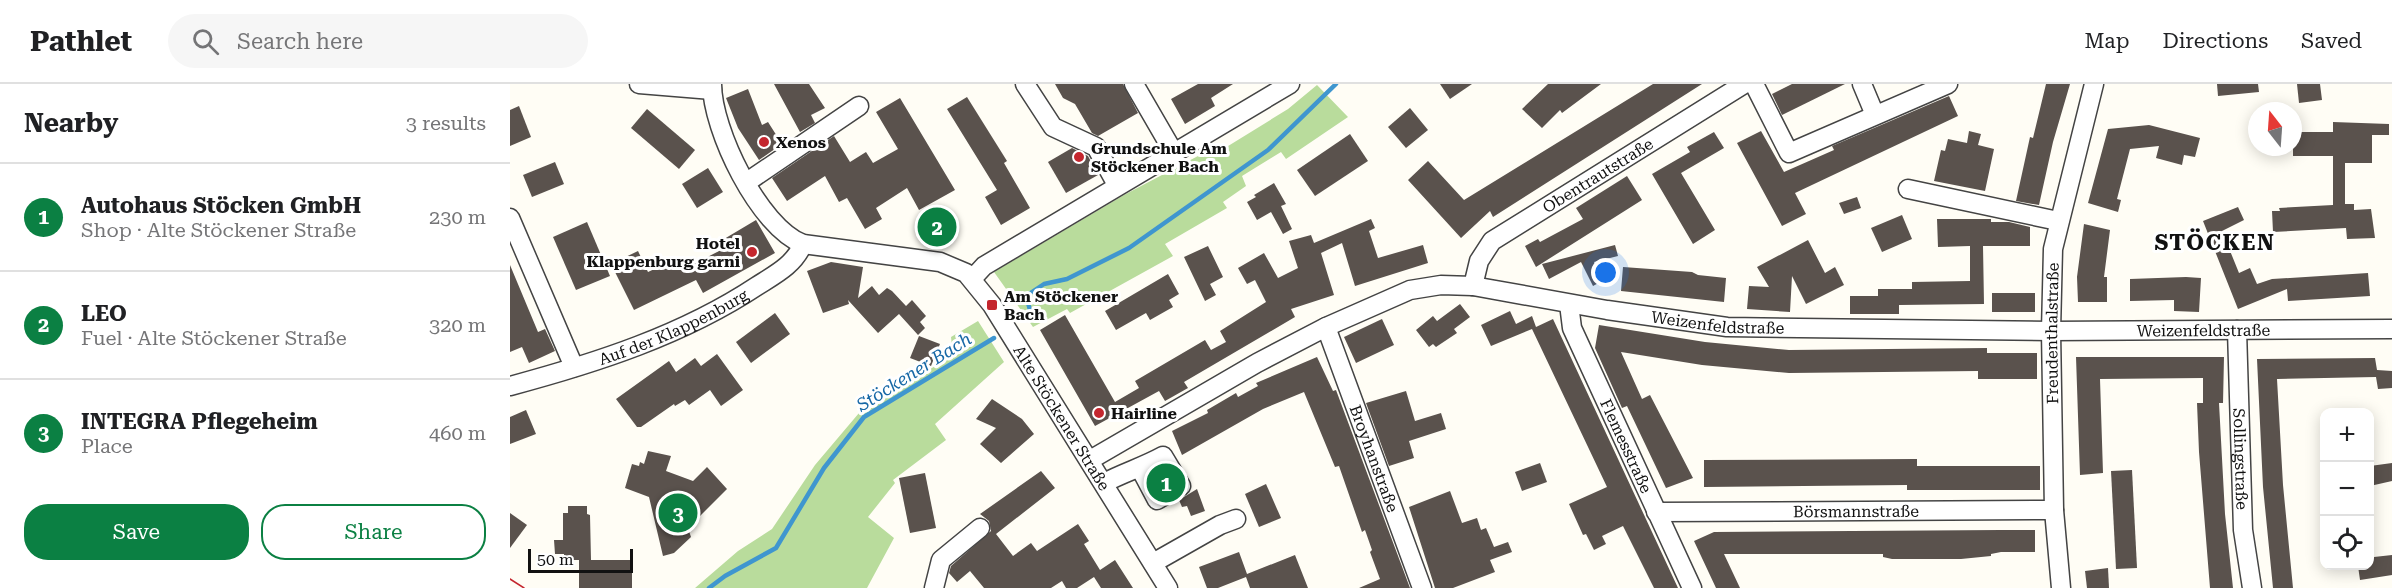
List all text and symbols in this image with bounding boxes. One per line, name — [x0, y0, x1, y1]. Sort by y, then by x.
search box — [168, 14, 588, 68]
text: Pathlet — [30, 25, 132, 58]
icon: search — [189, 25, 222, 58]
text: Search here — [237, 29, 363, 54]
text: Map — [2085, 29, 2129, 53]
text: Directions — [2162, 29, 2268, 53]
text: Saved — [2301, 29, 2362, 53]
north arrow — [2248, 102, 2302, 156]
text: Nearby — [24, 108, 118, 138]
text: 3 results — [406, 111, 486, 135]
place label: Xenos — [776, 133, 826, 152]
street label: Obentrautstraße — [1539, 134, 1657, 217]
marker: Xenos — [757, 135, 771, 149]
place label: Grundschule Am Stöckener Bach — [1091, 139, 1228, 176]
marker: Grundschule Am Stöckener Bach — [1072, 150, 1086, 164]
text: Autohaus Stöcken GmbH — [81, 193, 361, 218]
pin: 2 — [918, 204, 956, 250]
text: 1 — [38, 205, 49, 229]
text: 230 m — [429, 205, 486, 229]
text: Shop · Alte Stöckener Straße — [81, 218, 356, 242]
district label: STÖCKEN — [2154, 228, 2276, 255]
place label: Hotel Klappenburg garni — [586, 234, 741, 271]
marker: Hotel Klappenburg garni — [745, 245, 759, 259]
your location — [1591, 258, 1620, 287]
street label: Freudenthalstraße — [2042, 262, 2063, 404]
street label: Auf der Klappenburg — [596, 285, 752, 369]
place label: Am Stöckener Bach — [1004, 287, 1118, 324]
marker: Am Stöckener Bach — [985, 298, 999, 312]
text: LEO — [81, 301, 127, 326]
street label: Weizenfeldstraße — [1650, 307, 1785, 338]
text: 2 — [38, 313, 49, 337]
text: 320 m — [429, 313, 486, 337]
street label: Weizenfeldstraße — [2137, 321, 2271, 340]
text: Fuel · Alte Stöckener Straße — [81, 326, 347, 350]
water label: Stöckener Bach — [852, 328, 975, 416]
street label: Alte Stöckener Straße — [1009, 342, 1114, 494]
street label: Flemesstraße — [1596, 396, 1656, 496]
street label: Broyhanstraße — [1345, 402, 1402, 515]
place label: Hairline — [1111, 404, 1177, 423]
marker: Hairline — [1092, 406, 1106, 420]
street label: Sollingstraße — [2229, 408, 2251, 510]
map controls — [2320, 408, 2374, 570]
button: + — [2320, 408, 2374, 462]
text: INTEGRA Pflegeheim — [81, 409, 318, 434]
text: 3 — [38, 421, 49, 445]
text: 460 m — [429, 421, 486, 445]
text: Place — [81, 434, 133, 458]
pin: 1 — [1146, 460, 1186, 506]
button: − — [2320, 462, 2374, 516]
pin: 3 — [658, 490, 698, 536]
street label: Börsmannstraße — [1793, 502, 1919, 521]
button: Save — [24, 504, 249, 560]
button: Share — [261, 504, 486, 560]
button: locate — [2320, 516, 2374, 570]
scale bar — [528, 546, 633, 574]
text: 50 m — [537, 550, 574, 569]

